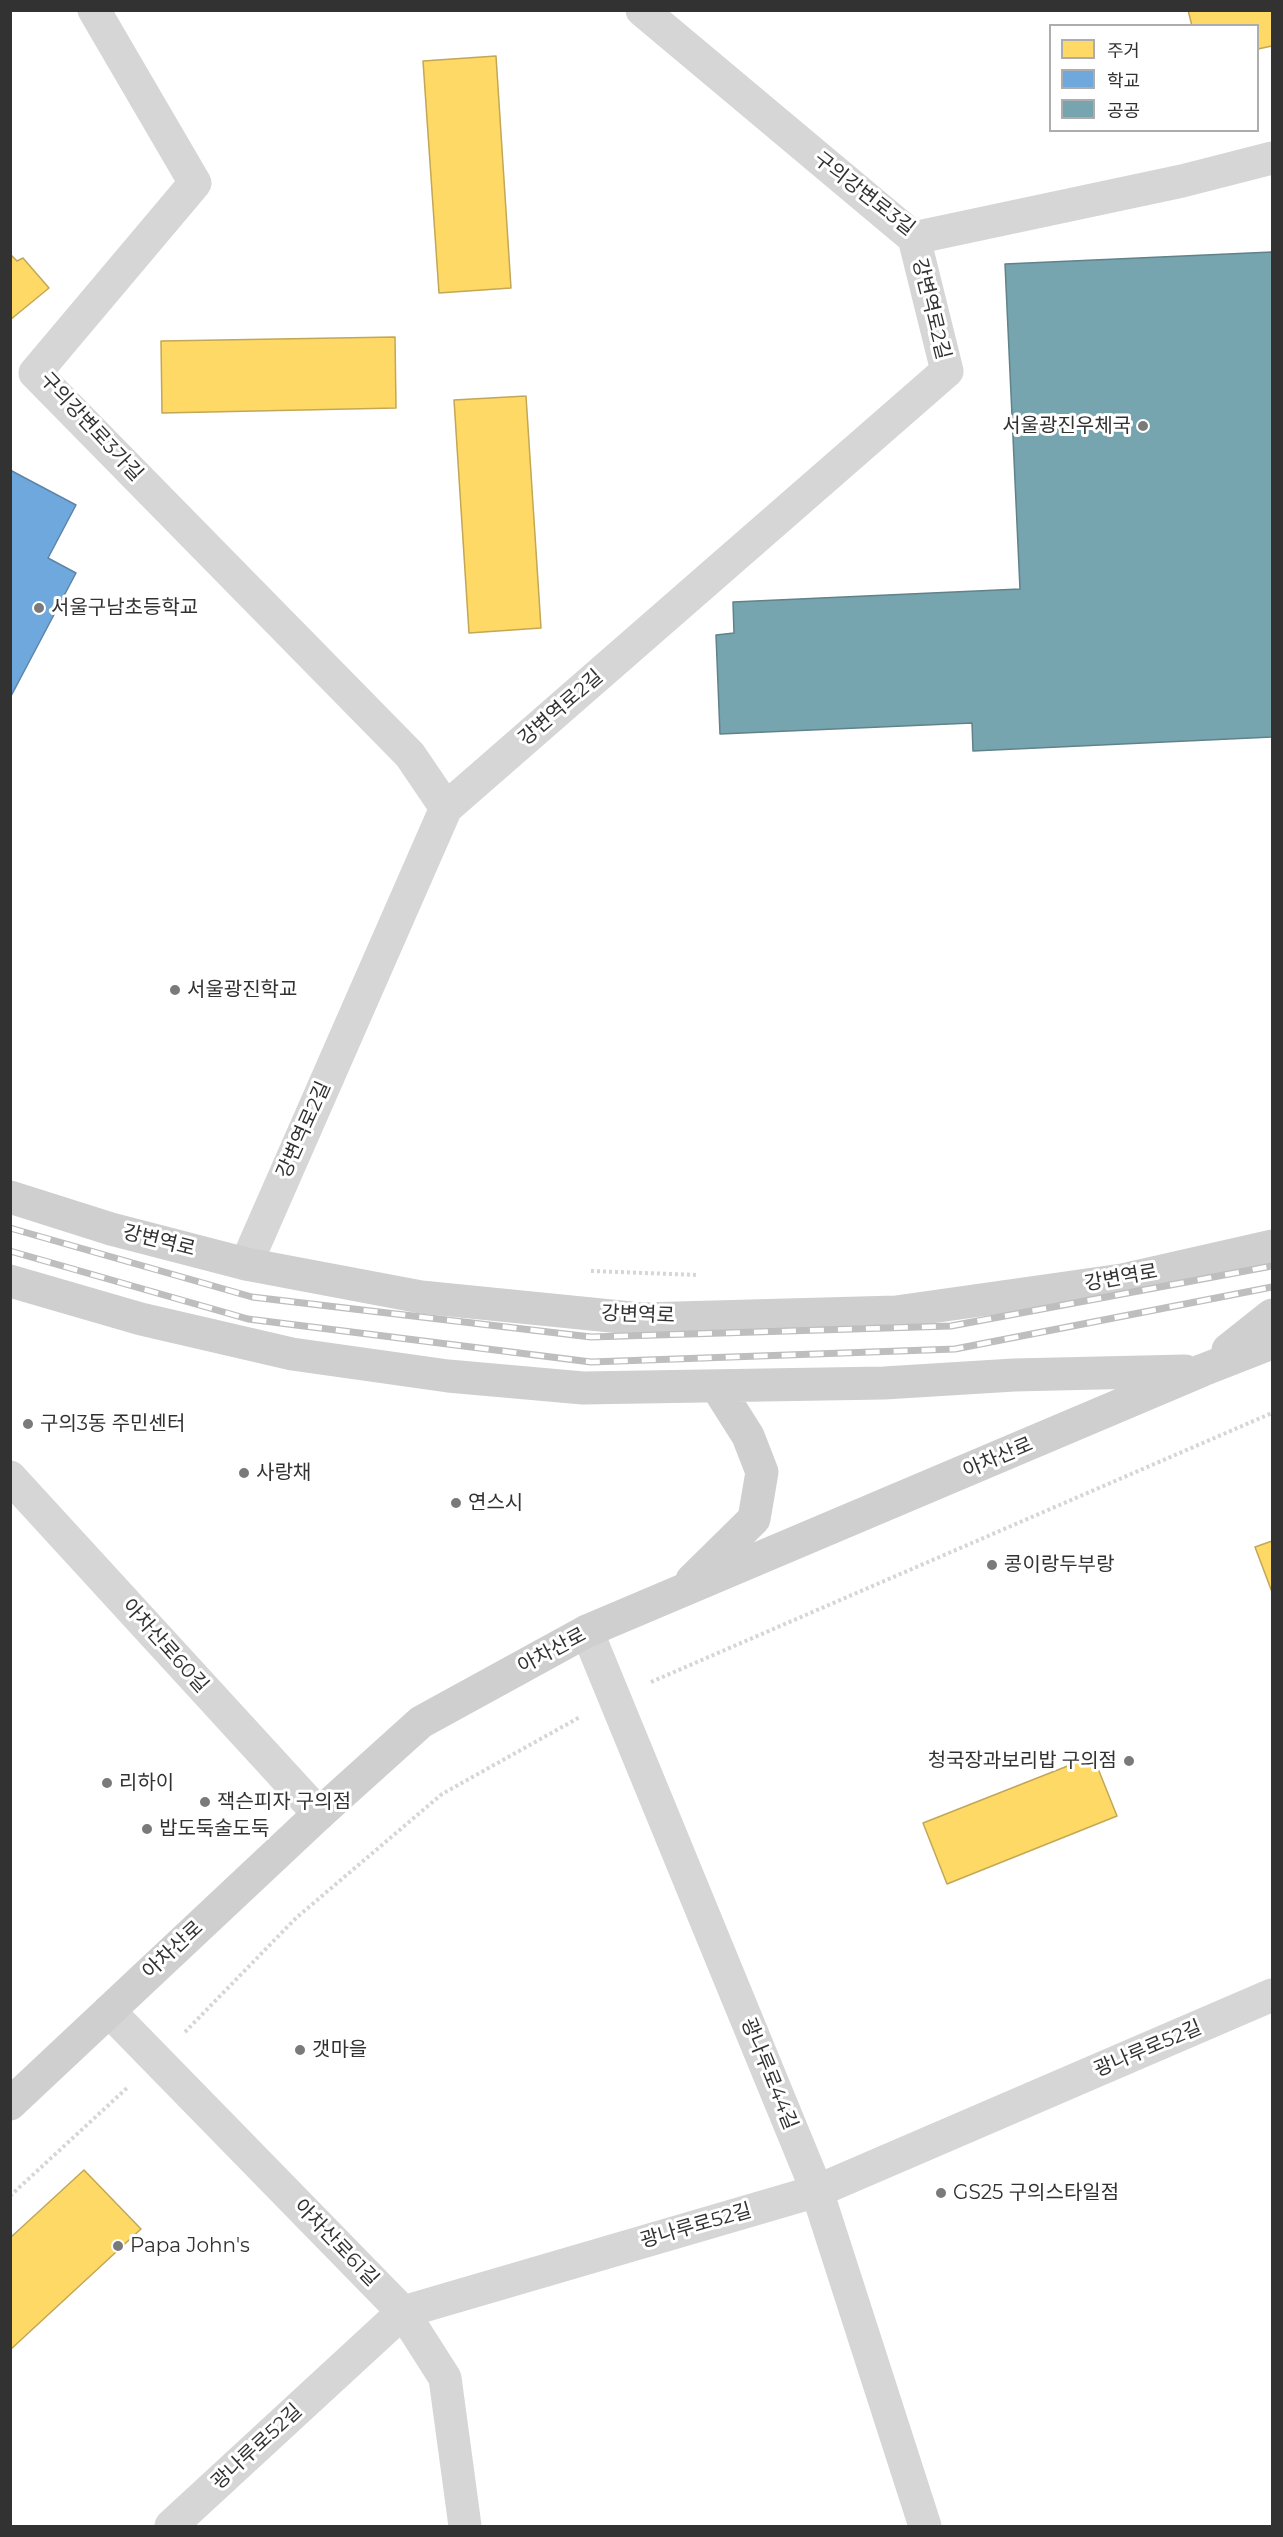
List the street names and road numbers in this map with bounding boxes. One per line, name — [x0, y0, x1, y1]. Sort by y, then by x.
street label: 구의강변로3길 — [809, 147, 919, 241]
street label: 강변역로2길 — [907, 256, 955, 362]
street label: 구의강변로3가길 — [34, 368, 148, 486]
street label: 강변역로2길 — [514, 665, 608, 751]
street label: 강변역로2길 — [272, 1078, 336, 1182]
street label: 강변역로 — [120, 1220, 198, 1262]
street label: 강변역로 — [1083, 1260, 1159, 1296]
street label: 강변역로 — [601, 1302, 675, 1328]
street label: 아차산로 — [959, 1433, 1037, 1483]
street label: 아차산로60길 — [117, 1594, 213, 1698]
street label: 아차산로 — [514, 1623, 590, 1679]
street label: 아차산로 — [138, 1916, 208, 1984]
street label: 광나루로44길 — [736, 2015, 802, 2133]
street label: 광나루로52길 — [1091, 2016, 1205, 2082]
street label: 아차산로61길 — [289, 2195, 383, 2291]
street label: 광나루로52길 — [638, 2199, 754, 2253]
street label: 광나루로52길 — [207, 2399, 307, 2495]

